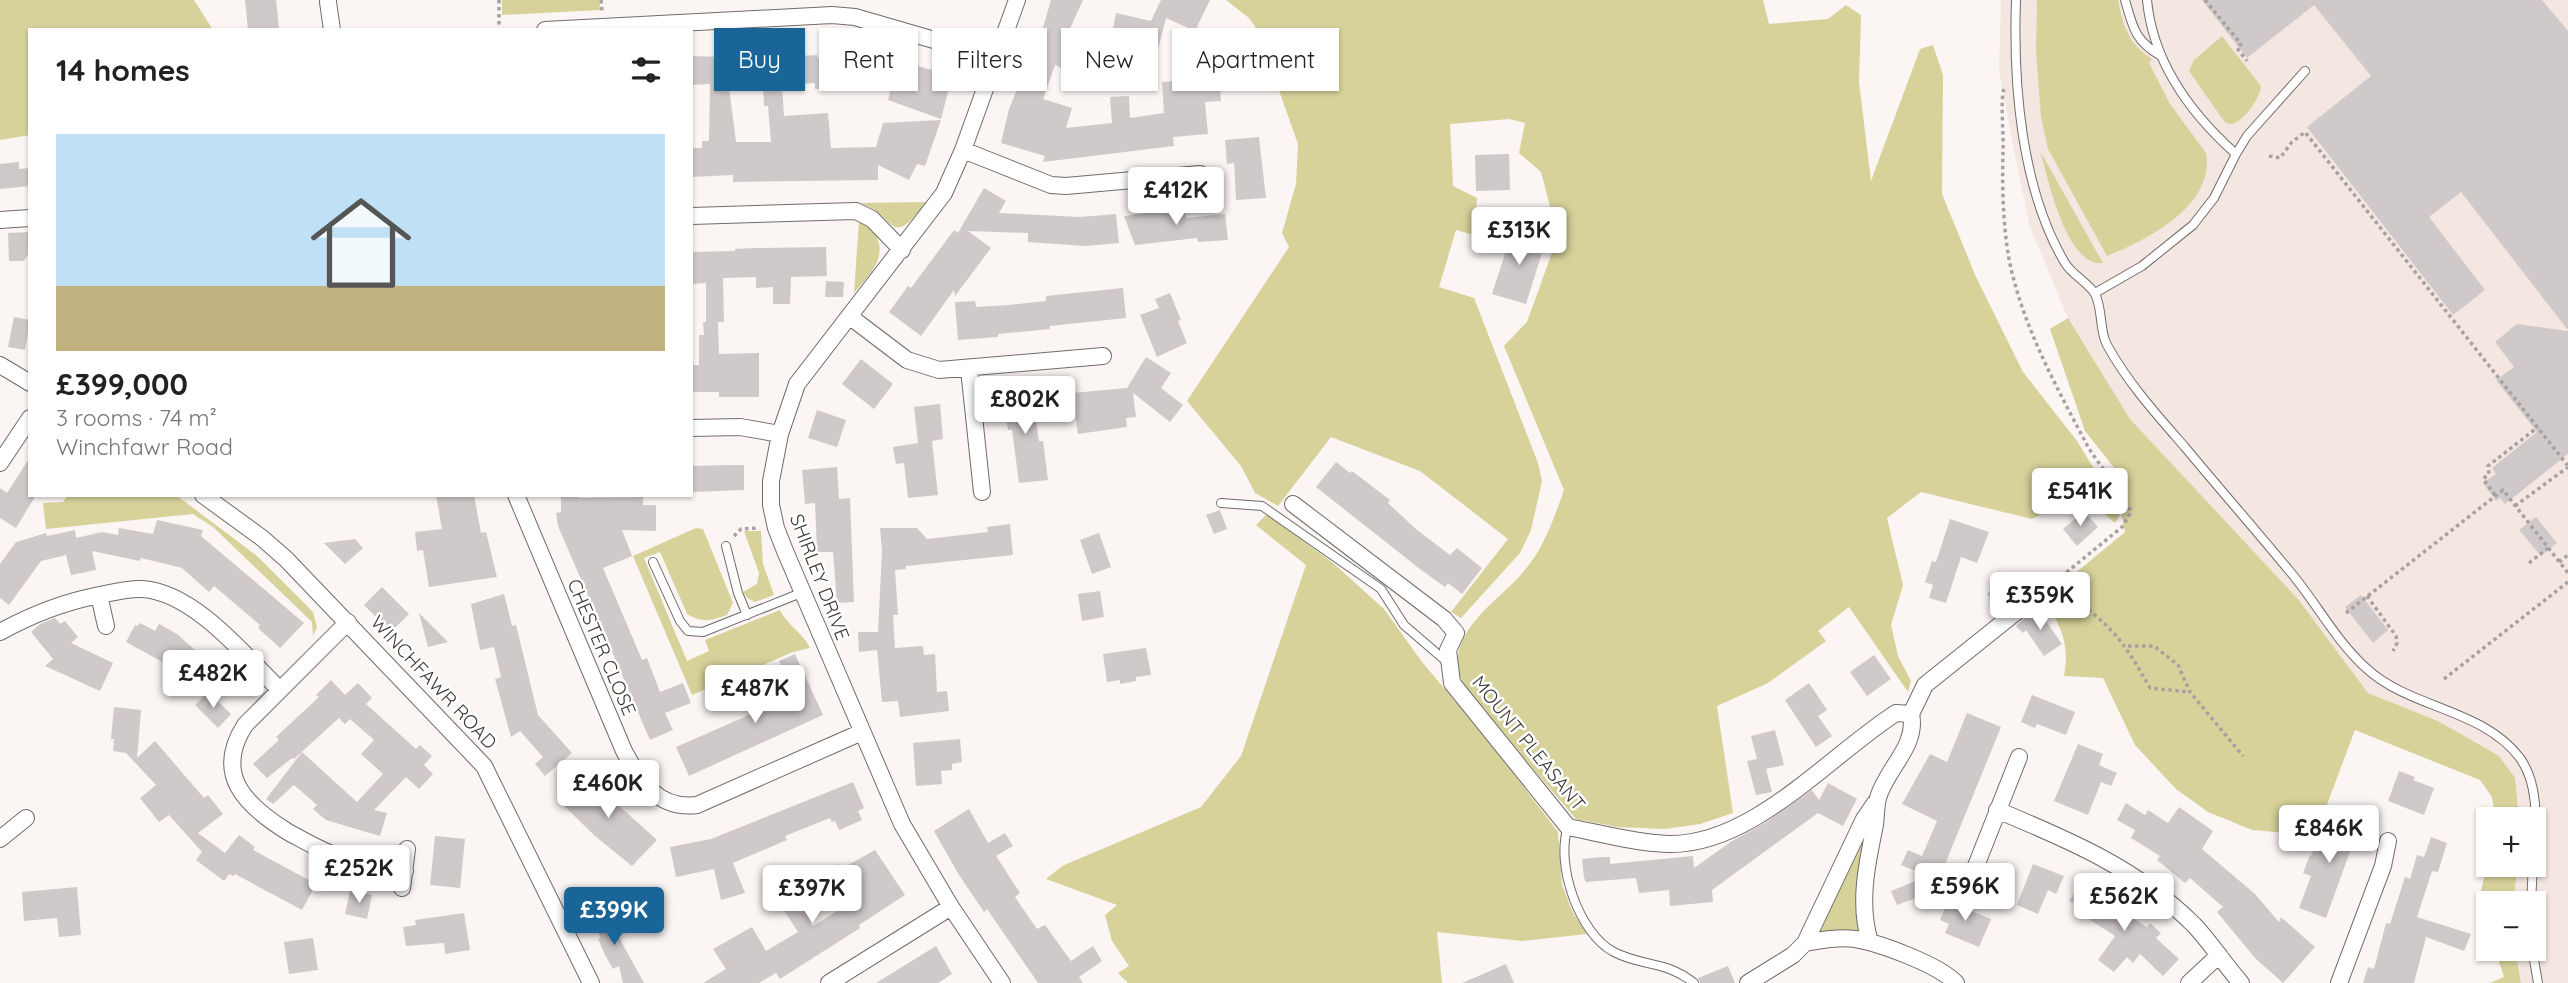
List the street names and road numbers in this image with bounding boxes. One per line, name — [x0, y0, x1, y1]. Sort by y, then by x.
street label: SHIRLEY DRIVE — [785, 511, 855, 643]
street label: CHESTER CLOSE — [562, 575, 642, 719]
street label: WINCHFAWR ROAD — [366, 610, 502, 754]
street label: MOUNT PLEASANT — [1467, 671, 1591, 815]

